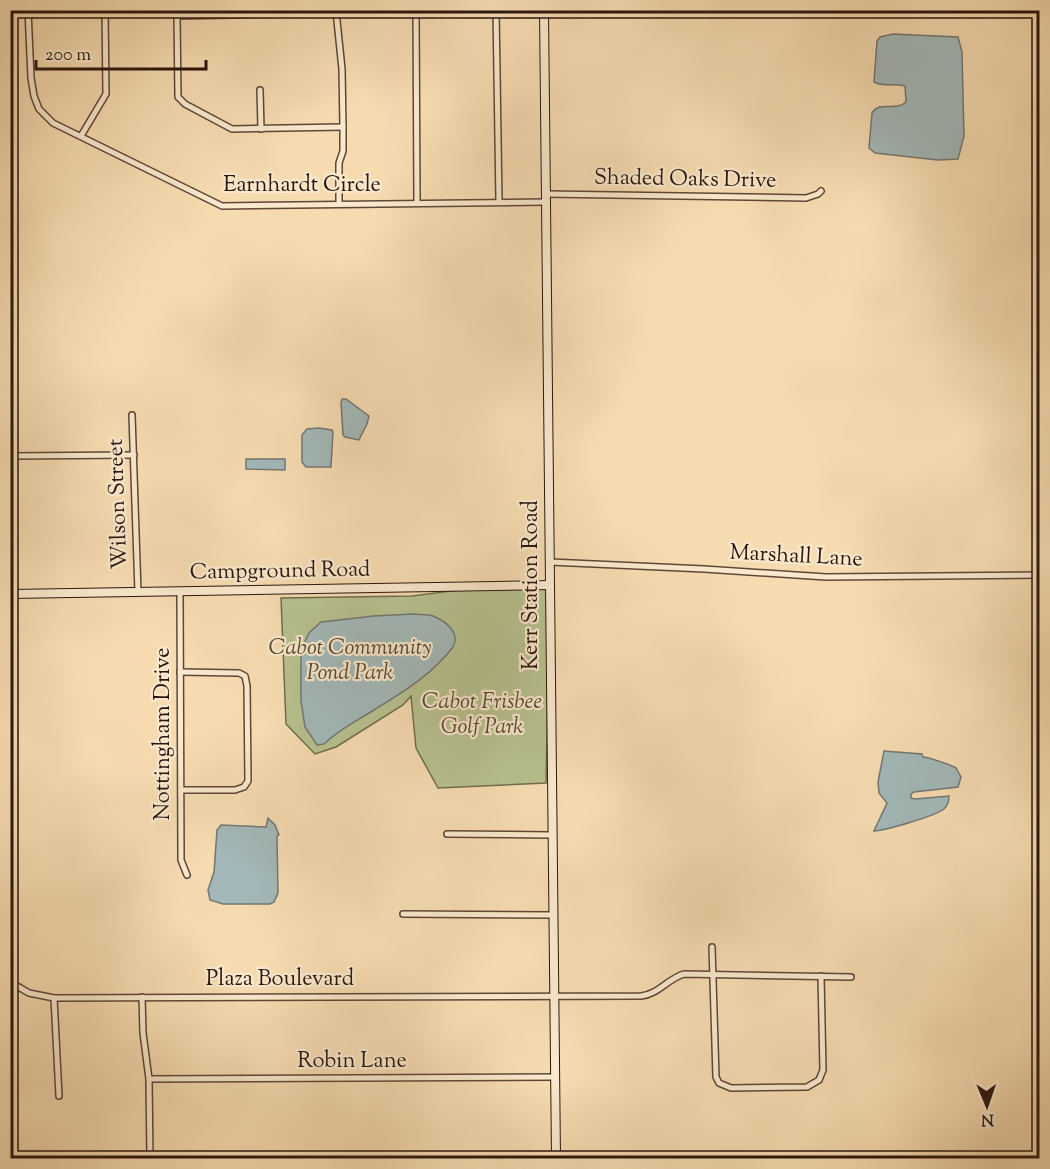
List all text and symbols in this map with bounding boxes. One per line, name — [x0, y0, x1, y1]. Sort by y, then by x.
scale bar — [36, 33, 206, 71]
text: 200 m — [45, 43, 91, 69]
street label: Shaded Oaks Drive — [593, 162, 777, 198]
street label: Earnhardt Circle — [223, 170, 381, 202]
street label: Wilson Street — [101, 438, 137, 570]
street label: Kerr Station Road — [516, 500, 548, 670]
street label: Marshall Lane — [729, 538, 863, 576]
street label: Campground Road — [189, 554, 371, 590]
park label: Cabot Community Pond Park — [269, 633, 431, 690]
street label: Nottingham Drive — [148, 648, 180, 820]
park label: Cabot Frisbee Golf Park — [422, 687, 542, 744]
street label: Plaza Boulevard — [206, 964, 354, 996]
street label: Robin Lane — [297, 1046, 407, 1078]
north arrow — [957, 1076, 1017, 1136]
text: N — [980, 1107, 994, 1130]

